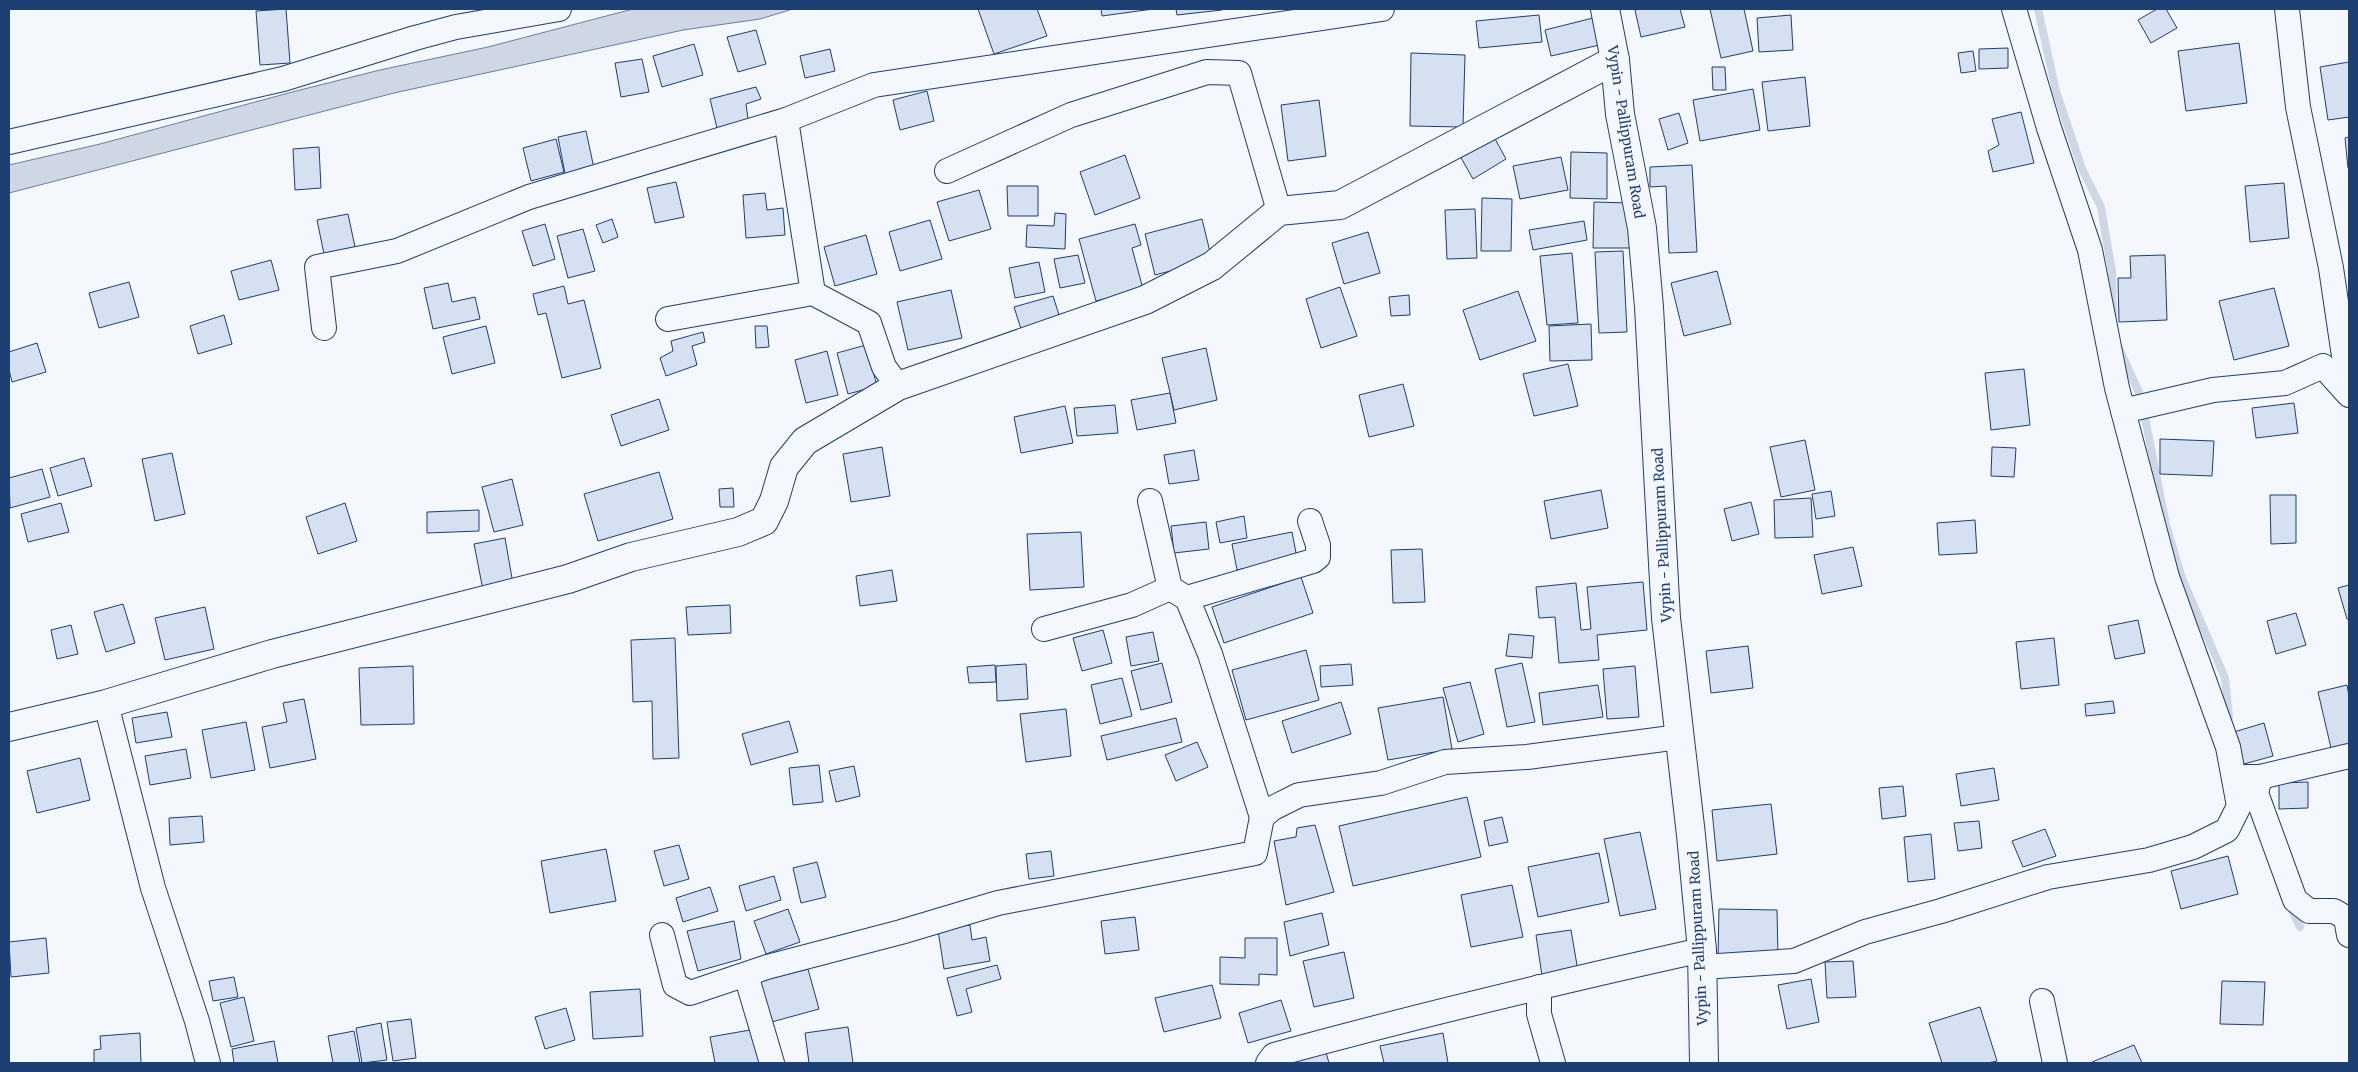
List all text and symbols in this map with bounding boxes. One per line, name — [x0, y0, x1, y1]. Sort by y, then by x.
street label: Vypin - Pallippuram Road — [1603, 43, 1649, 220]
street label: Vypin - Pallippuram Road — [1648, 447, 1676, 624]
street label: Vypin - Pallippuram Road — [1684, 850, 1712, 1027]

